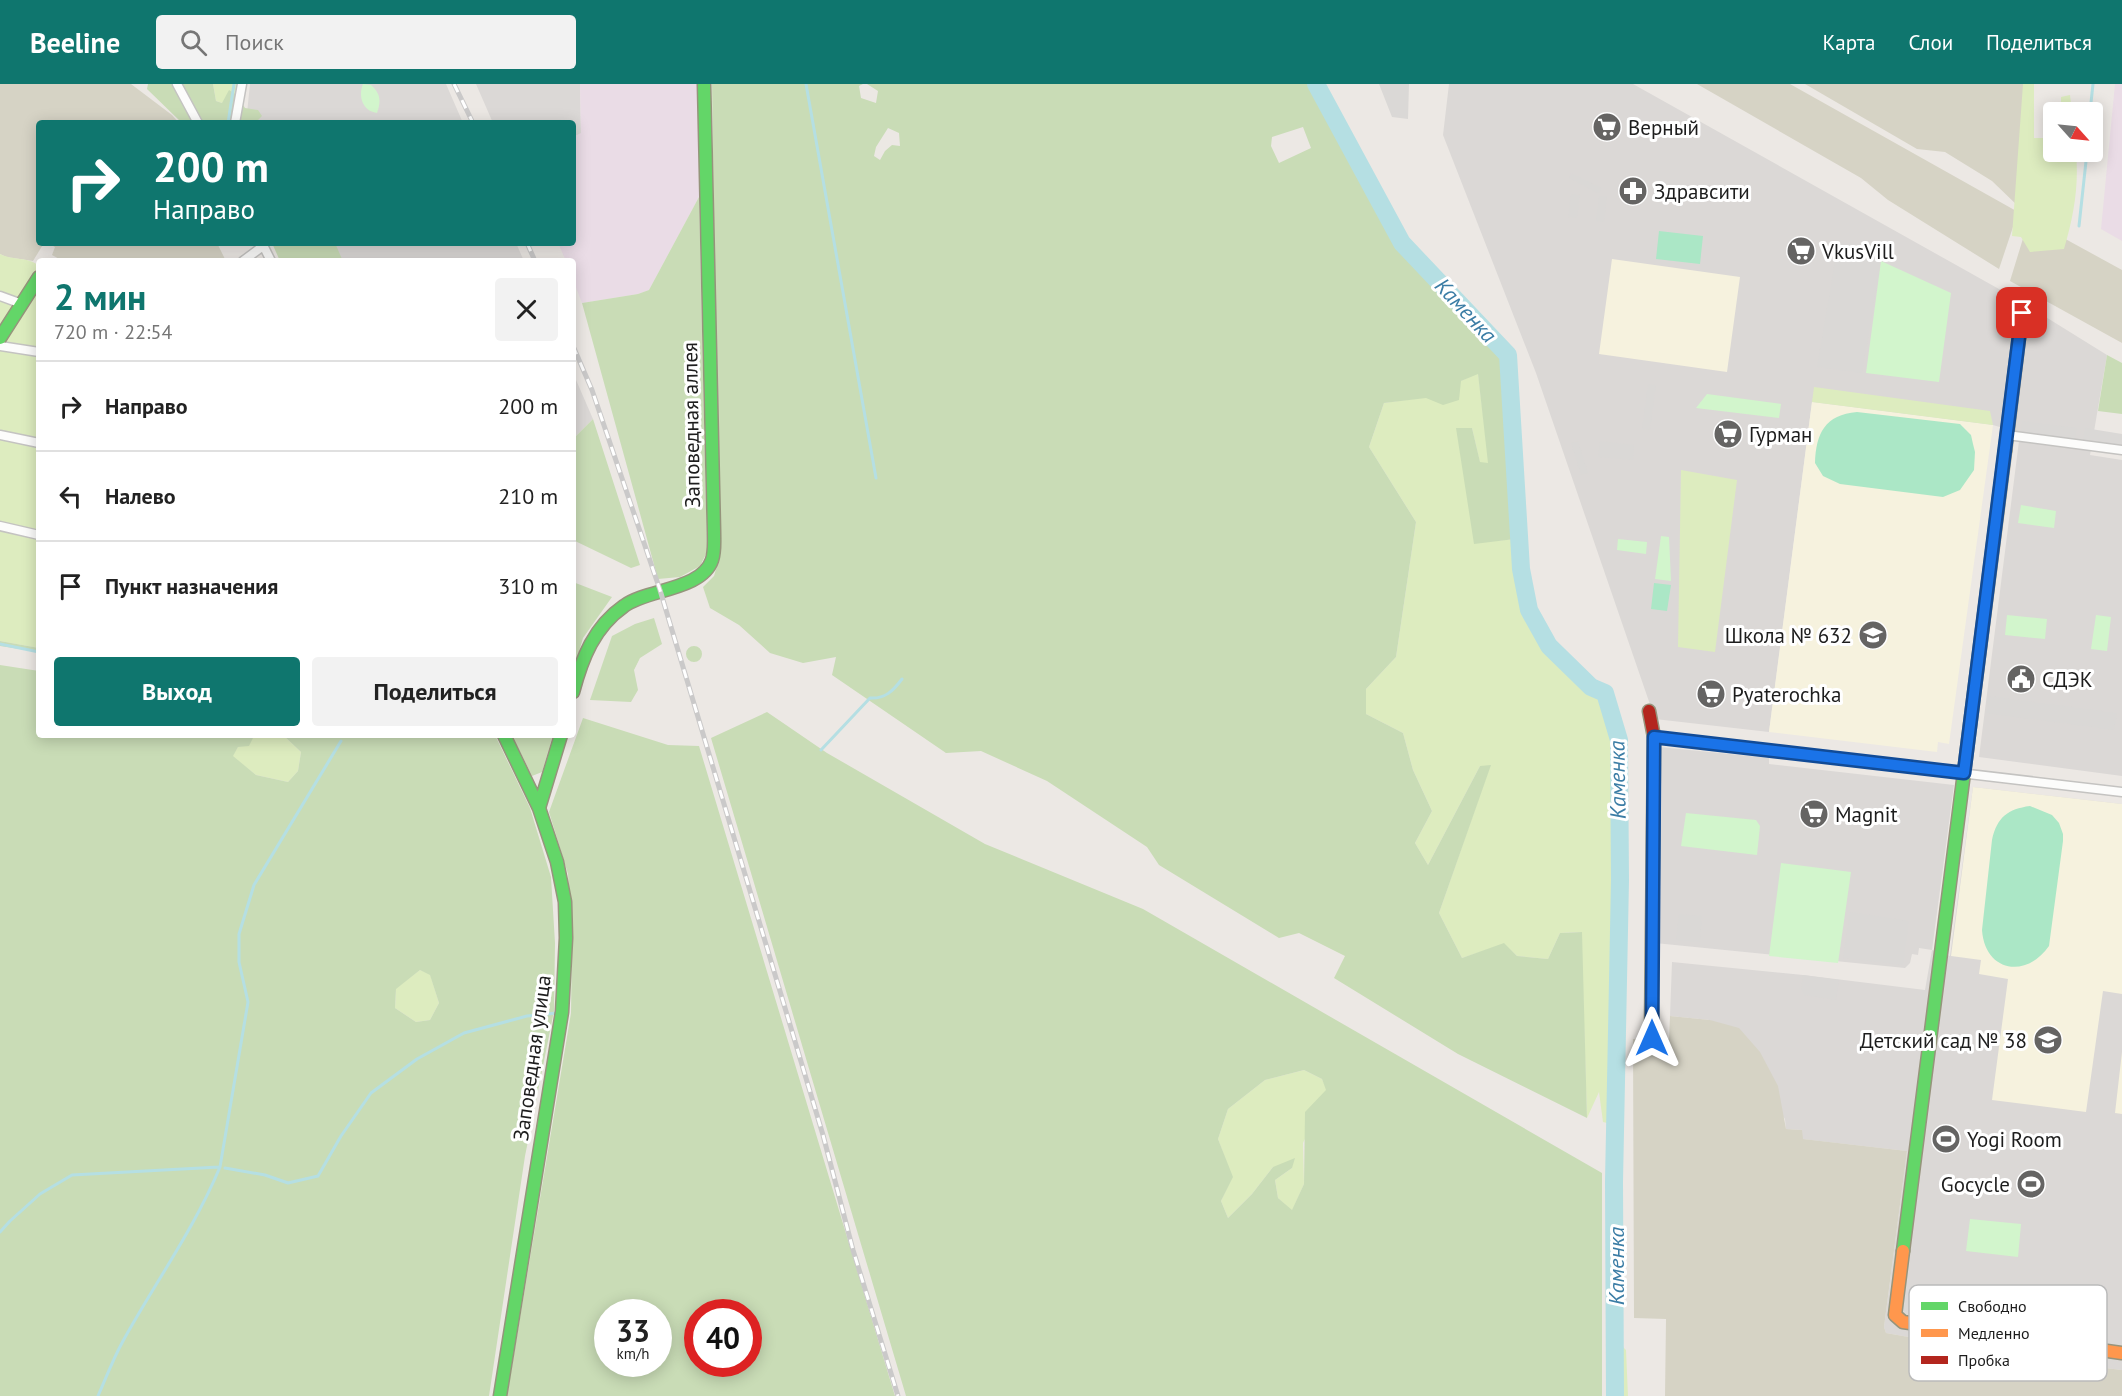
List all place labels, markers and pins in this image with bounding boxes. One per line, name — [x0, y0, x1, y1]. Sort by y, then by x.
supermarket icon: Верный — [1591, 111, 1623, 143]
place label: Верный — [1628, 114, 1699, 141]
pharmacy icon: Здравсити — [1617, 175, 1649, 207]
place label: Здравсити — [1654, 178, 1750, 205]
supermarket icon: VkusVill — [1785, 235, 1817, 267]
place label: VkusVill — [1821, 238, 1894, 265]
pin — [1996, 287, 2047, 338]
supermarket icon: Гурман — [1712, 418, 1744, 450]
place label: Гурман — [1749, 421, 1812, 448]
school or university icon: Школа № 632 — [1857, 619, 1889, 651]
place label: Школа № 632 — [1725, 622, 1852, 649]
public building icon: СДЭК — [2005, 663, 2037, 695]
place label: СДЭК — [2042, 666, 2093, 693]
supermarket icon: Pyaterochka — [1695, 678, 1727, 710]
place label: Pyaterochka — [1732, 681, 1841, 708]
supermarket icon: Magnit — [1798, 798, 1830, 830]
place label: Magnit — [1835, 801, 1898, 828]
school or university icon: Детский сад № 38 — [2032, 1024, 2064, 1056]
place label: Детский сад № 38 — [1860, 1027, 2027, 1054]
sports icon: Yogi Room — [1930, 1123, 1962, 1155]
place label: Yogi Room — [1967, 1126, 2062, 1153]
sports icon: Gocycle — [2015, 1168, 2047, 1200]
place label: Gocycle — [1941, 1171, 2010, 1198]

